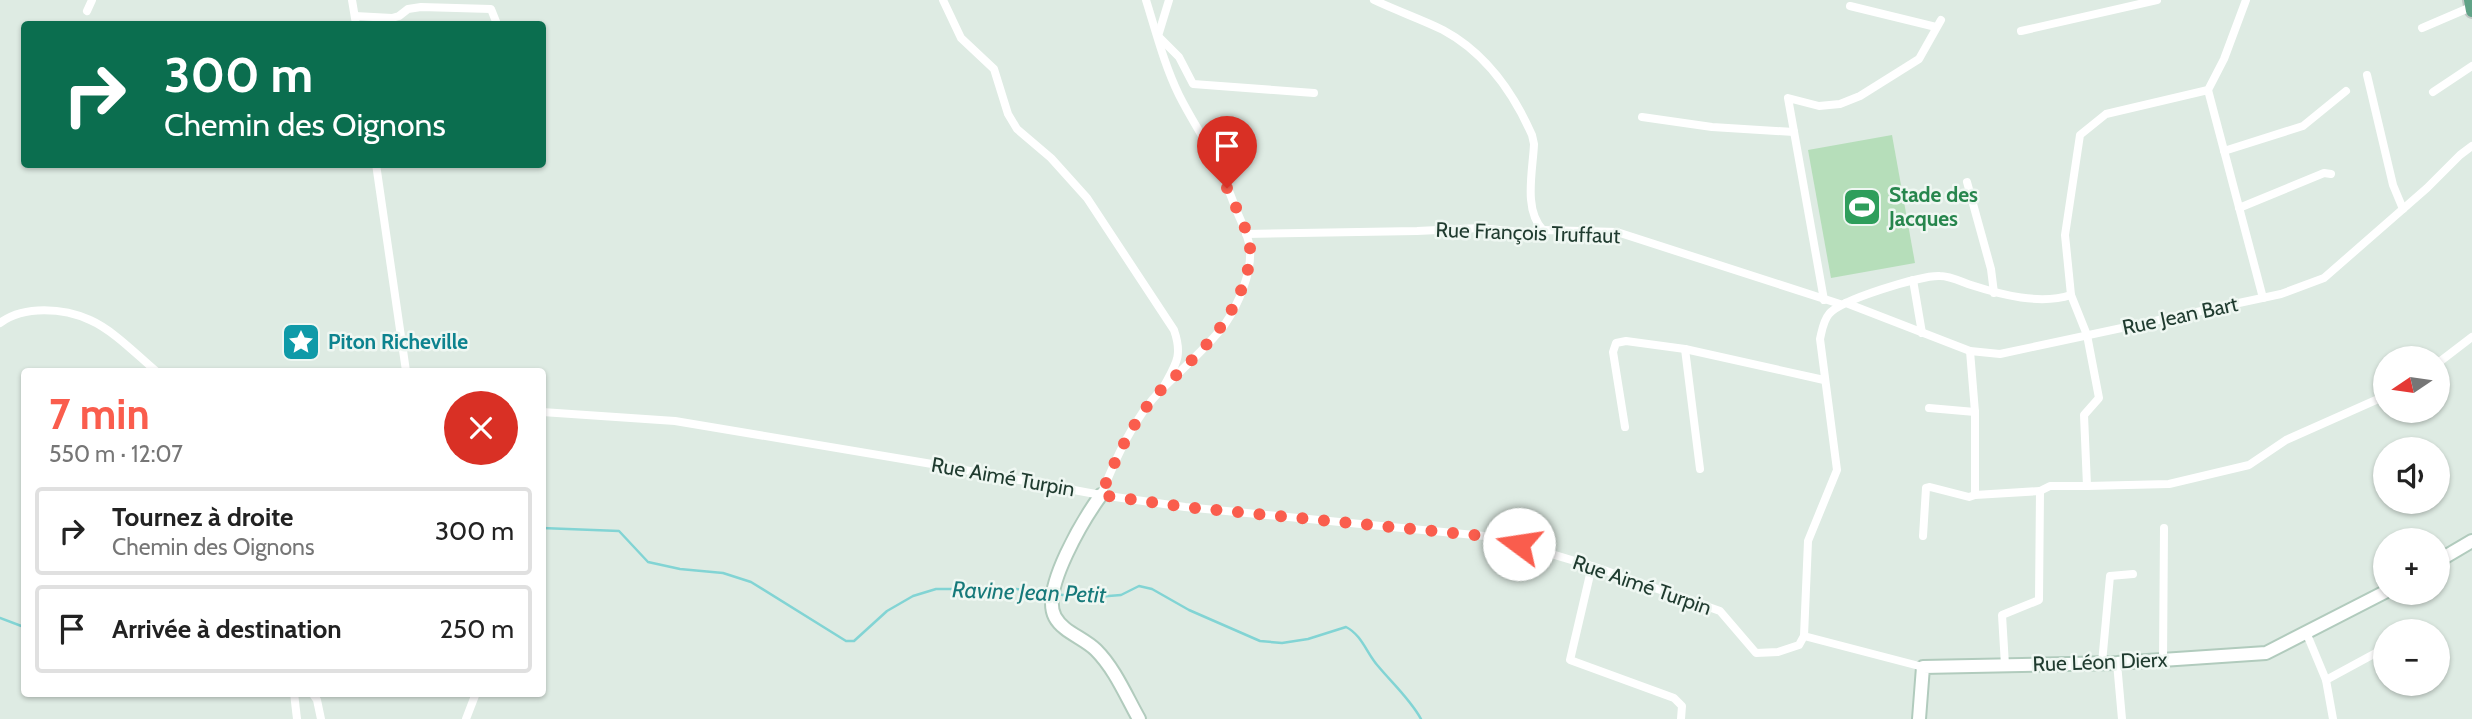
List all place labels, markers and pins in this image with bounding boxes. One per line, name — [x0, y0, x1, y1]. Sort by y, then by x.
pin — [1197, 116, 1257, 188]
place label: Stade des Jacques — [1888, 182, 1978, 231]
sports icon: Stade des Jacques — [1841, 186, 1883, 228]
place icon: Piton Richeville — [280, 321, 322, 363]
place label: Piton Richeville — [328, 329, 468, 354]

